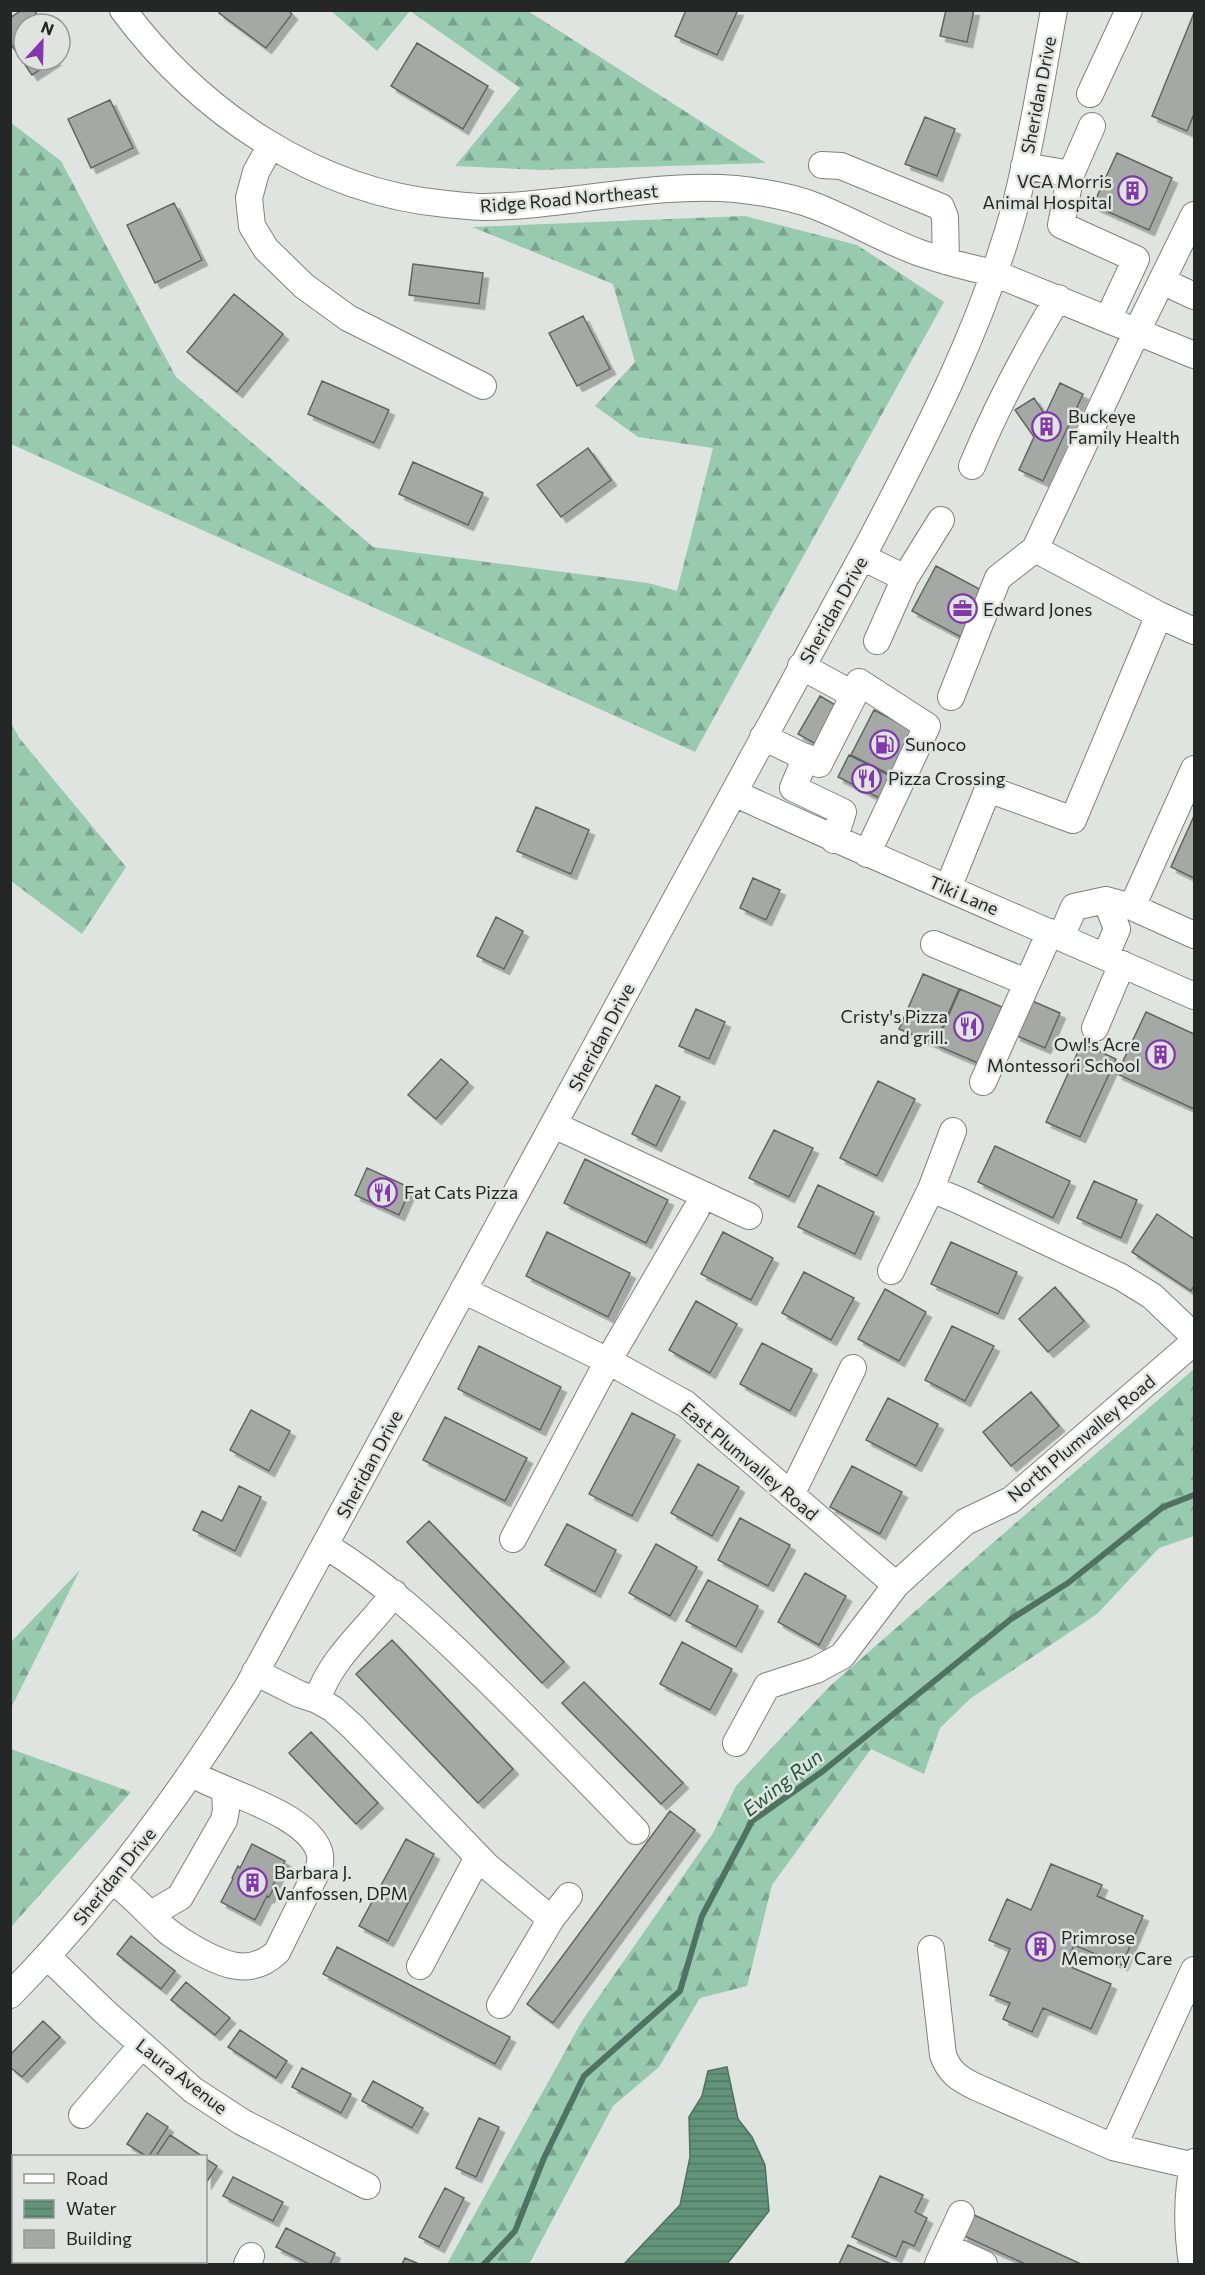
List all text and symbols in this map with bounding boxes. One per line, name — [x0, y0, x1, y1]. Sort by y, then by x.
north arrow — [12, 12, 72, 72]
text: N — [39, 17, 57, 39]
street label: Sheridan Drive — [1016, 34, 1060, 156]
place label: VCA Morris Animal Hospital — [983, 170, 1112, 213]
building icon: VCA Morris Animal Hospital — [1117, 175, 1149, 207]
street label: Ridge Road Northeast — [479, 179, 659, 217]
place label: Buckeye Family Health — [1068, 405, 1180, 448]
building icon: Buckeye Family Health — [1031, 410, 1063, 442]
street label: Sheridan Drive — [794, 553, 872, 667]
office icon: Edward Jones — [946, 593, 978, 625]
place label: Edward Jones — [983, 598, 1092, 620]
fuel station icon: Sunoco — [868, 728, 900, 760]
place label: Sunoco — [905, 733, 966, 755]
restaurant icon: Pizza Crossing — [851, 762, 883, 794]
place label: Pizza Crossing — [888, 767, 1006, 789]
street label: Tiki Lane — [926, 871, 1002, 919]
street label: Sheridan Drive — [563, 979, 639, 1095]
place label: Cristy's Pizza and grill. — [841, 1005, 948, 1048]
restaurant icon: Cristy's Pizza and grill. — [953, 1010, 985, 1042]
place label: Owl's Acre Montessori School — [987, 1033, 1140, 1076]
building icon: Owl's Acre Montessori School — [1145, 1038, 1177, 1070]
restaurant icon: Fat Cats Pizza — [367, 1176, 399, 1208]
place label: Fat Cats Pizza — [404, 1181, 518, 1203]
street label: North Plumvalley Road — [1003, 1370, 1159, 1506]
street label: East Plumvalley Road — [677, 1397, 823, 1525]
street label: Sheridan Drive — [331, 1406, 407, 1522]
water label: Ewing Run — [737, 1743, 827, 1821]
street label: Sheridan Drive — [68, 1823, 160, 1929]
place label: Barbara J. Vanfossen, DPM — [274, 1861, 408, 1904]
building icon: Barbara J. Vanfossen, DPM — [237, 1866, 269, 1898]
place label: Primrose Memory Care — [1061, 1926, 1172, 1969]
building icon: Primrose Memory Care — [1024, 1931, 1056, 1963]
street label: Laura Avenue — [132, 2034, 232, 2118]
legend — [12, 2155, 207, 2263]
text: Road — [66, 2167, 108, 2189]
text: Water — [66, 2197, 117, 2219]
text: Building — [66, 2227, 132, 2249]

